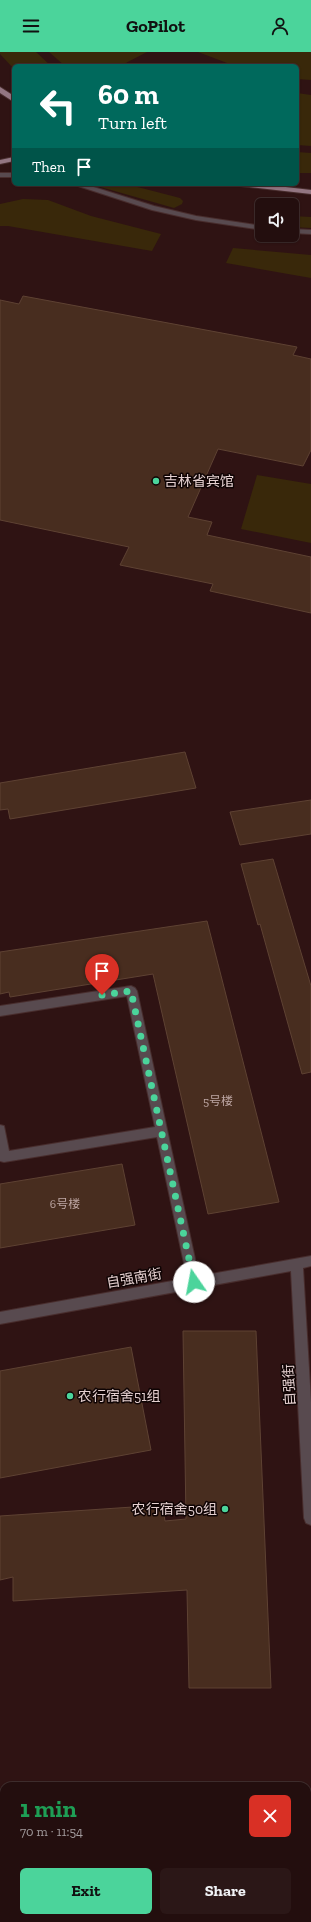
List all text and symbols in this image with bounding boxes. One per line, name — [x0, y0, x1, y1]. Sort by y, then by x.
icon: menu — [20, 15, 42, 37]
text: GoPilot — [126, 15, 185, 37]
icon: person — [269, 15, 291, 37]
text: 60 m — [98, 78, 159, 111]
icon: left — [32, 80, 84, 132]
text: Turn left — [98, 112, 167, 134]
icon: arrive — [73, 156, 95, 178]
text: Then — [32, 158, 65, 176]
map controls — [255, 198, 299, 242]
button: sound — [255, 198, 299, 242]
place label: 吉林省宾馆 — [164, 473, 234, 490]
marker: 吉林省宾馆 — [151, 476, 161, 486]
pin — [85, 954, 119, 995]
icon: arrive — [91, 960, 113, 982]
house number: 5号楼 — [203, 1094, 233, 1108]
house number: 6号楼 — [50, 1197, 80, 1211]
position arrow — [173, 1261, 215, 1303]
street label: 自强南街 — [105, 1265, 163, 1292]
street label: 自强街 — [280, 1364, 299, 1406]
place label: 农行宿舍51组 — [78, 1388, 161, 1405]
marker: 农行宿舍51组 — [65, 1391, 75, 1401]
place label: 农行宿舍50组 — [132, 1501, 217, 1518]
marker: 农行宿舍50组 — [220, 1504, 230, 1514]
text: 1 min — [20, 1794, 77, 1823]
button: close — [249, 1795, 291, 1837]
text: 70 m · 11:54 — [20, 1824, 83, 1839]
button: Exit — [20, 1868, 152, 1914]
button: Share — [160, 1868, 291, 1914]

